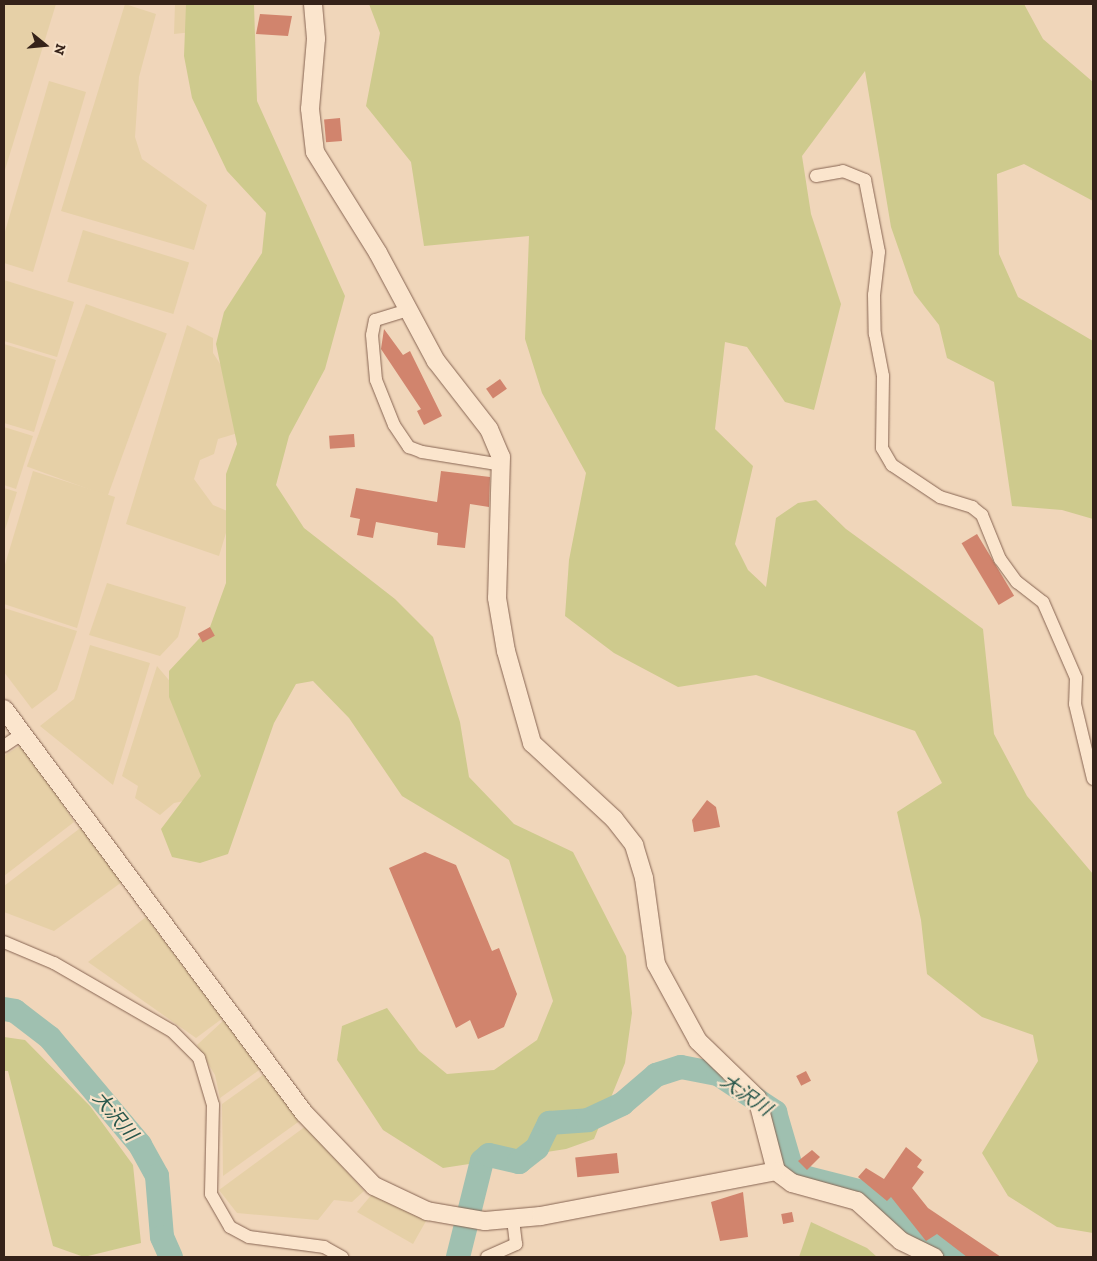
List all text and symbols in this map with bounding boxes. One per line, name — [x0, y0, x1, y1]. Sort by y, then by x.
north arrow — [20, 20, 70, 70]
text: N — [50, 42, 70, 57]
water label: 大沢川 — [716, 1069, 776, 1121]
water label: 大沢川 — [88, 1087, 142, 1145]

